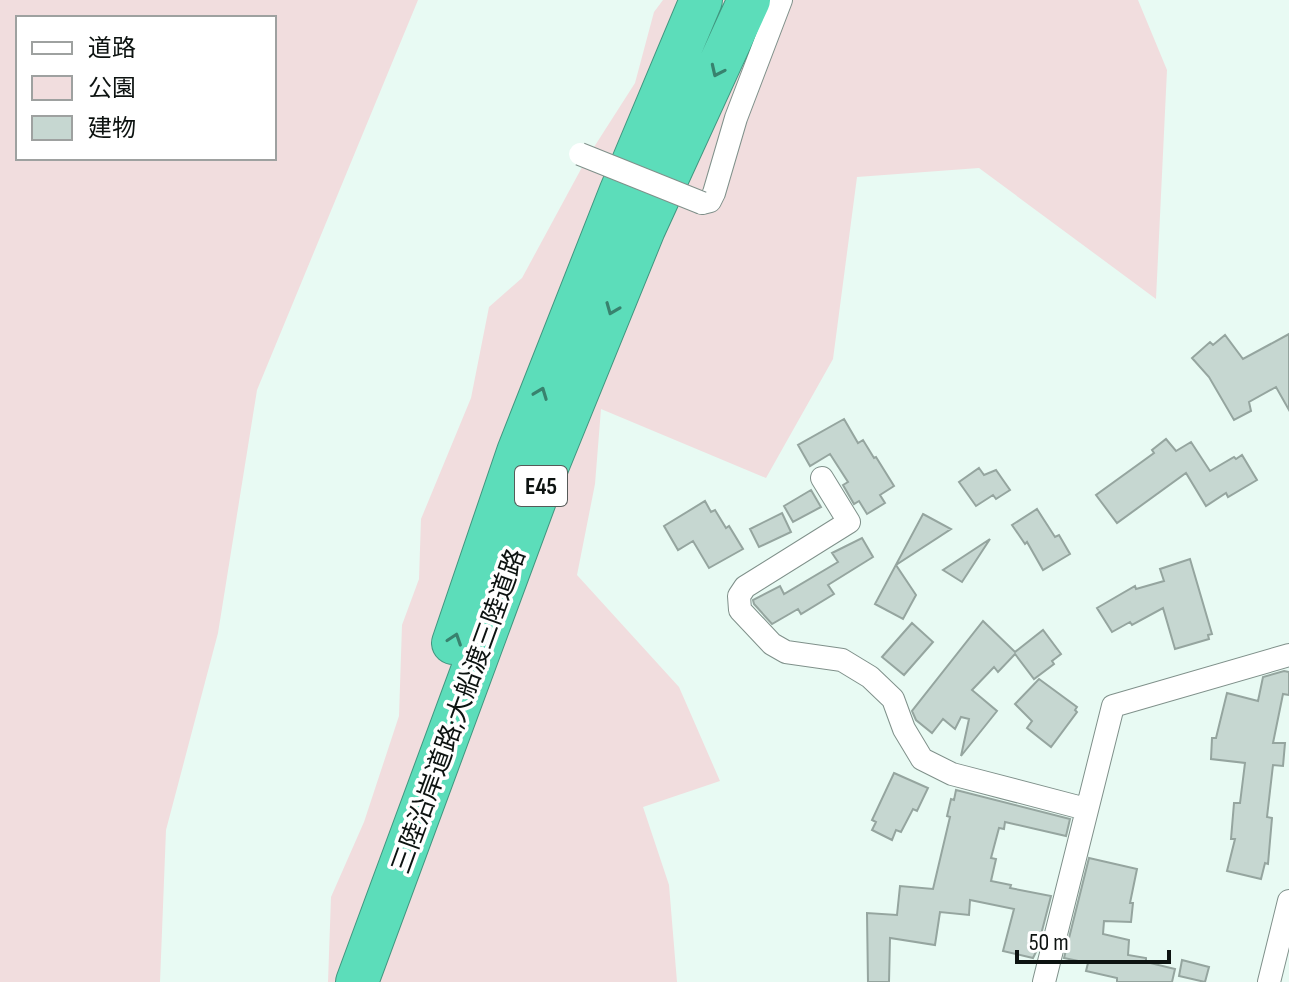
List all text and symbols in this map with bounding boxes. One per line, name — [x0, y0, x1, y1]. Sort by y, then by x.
legend — [16, 16, 276, 160]
text: 道路 — [88, 34, 136, 63]
one-way arrow — [711, 63, 727, 77]
text: 公園 — [88, 74, 136, 103]
text: 建物 — [88, 114, 136, 143]
one-way arrow — [605, 301, 622, 315]
one-way arrow — [531, 387, 548, 401]
road number: E45 — [515, 466, 567, 506]
street label: 三陸沿岸道路;大船渡三陸道路 — [386, 545, 533, 878]
one-way arrow — [445, 632, 461, 646]
scale bar — [1017, 914, 1169, 964]
text: 50 m — [1029, 928, 1069, 957]

